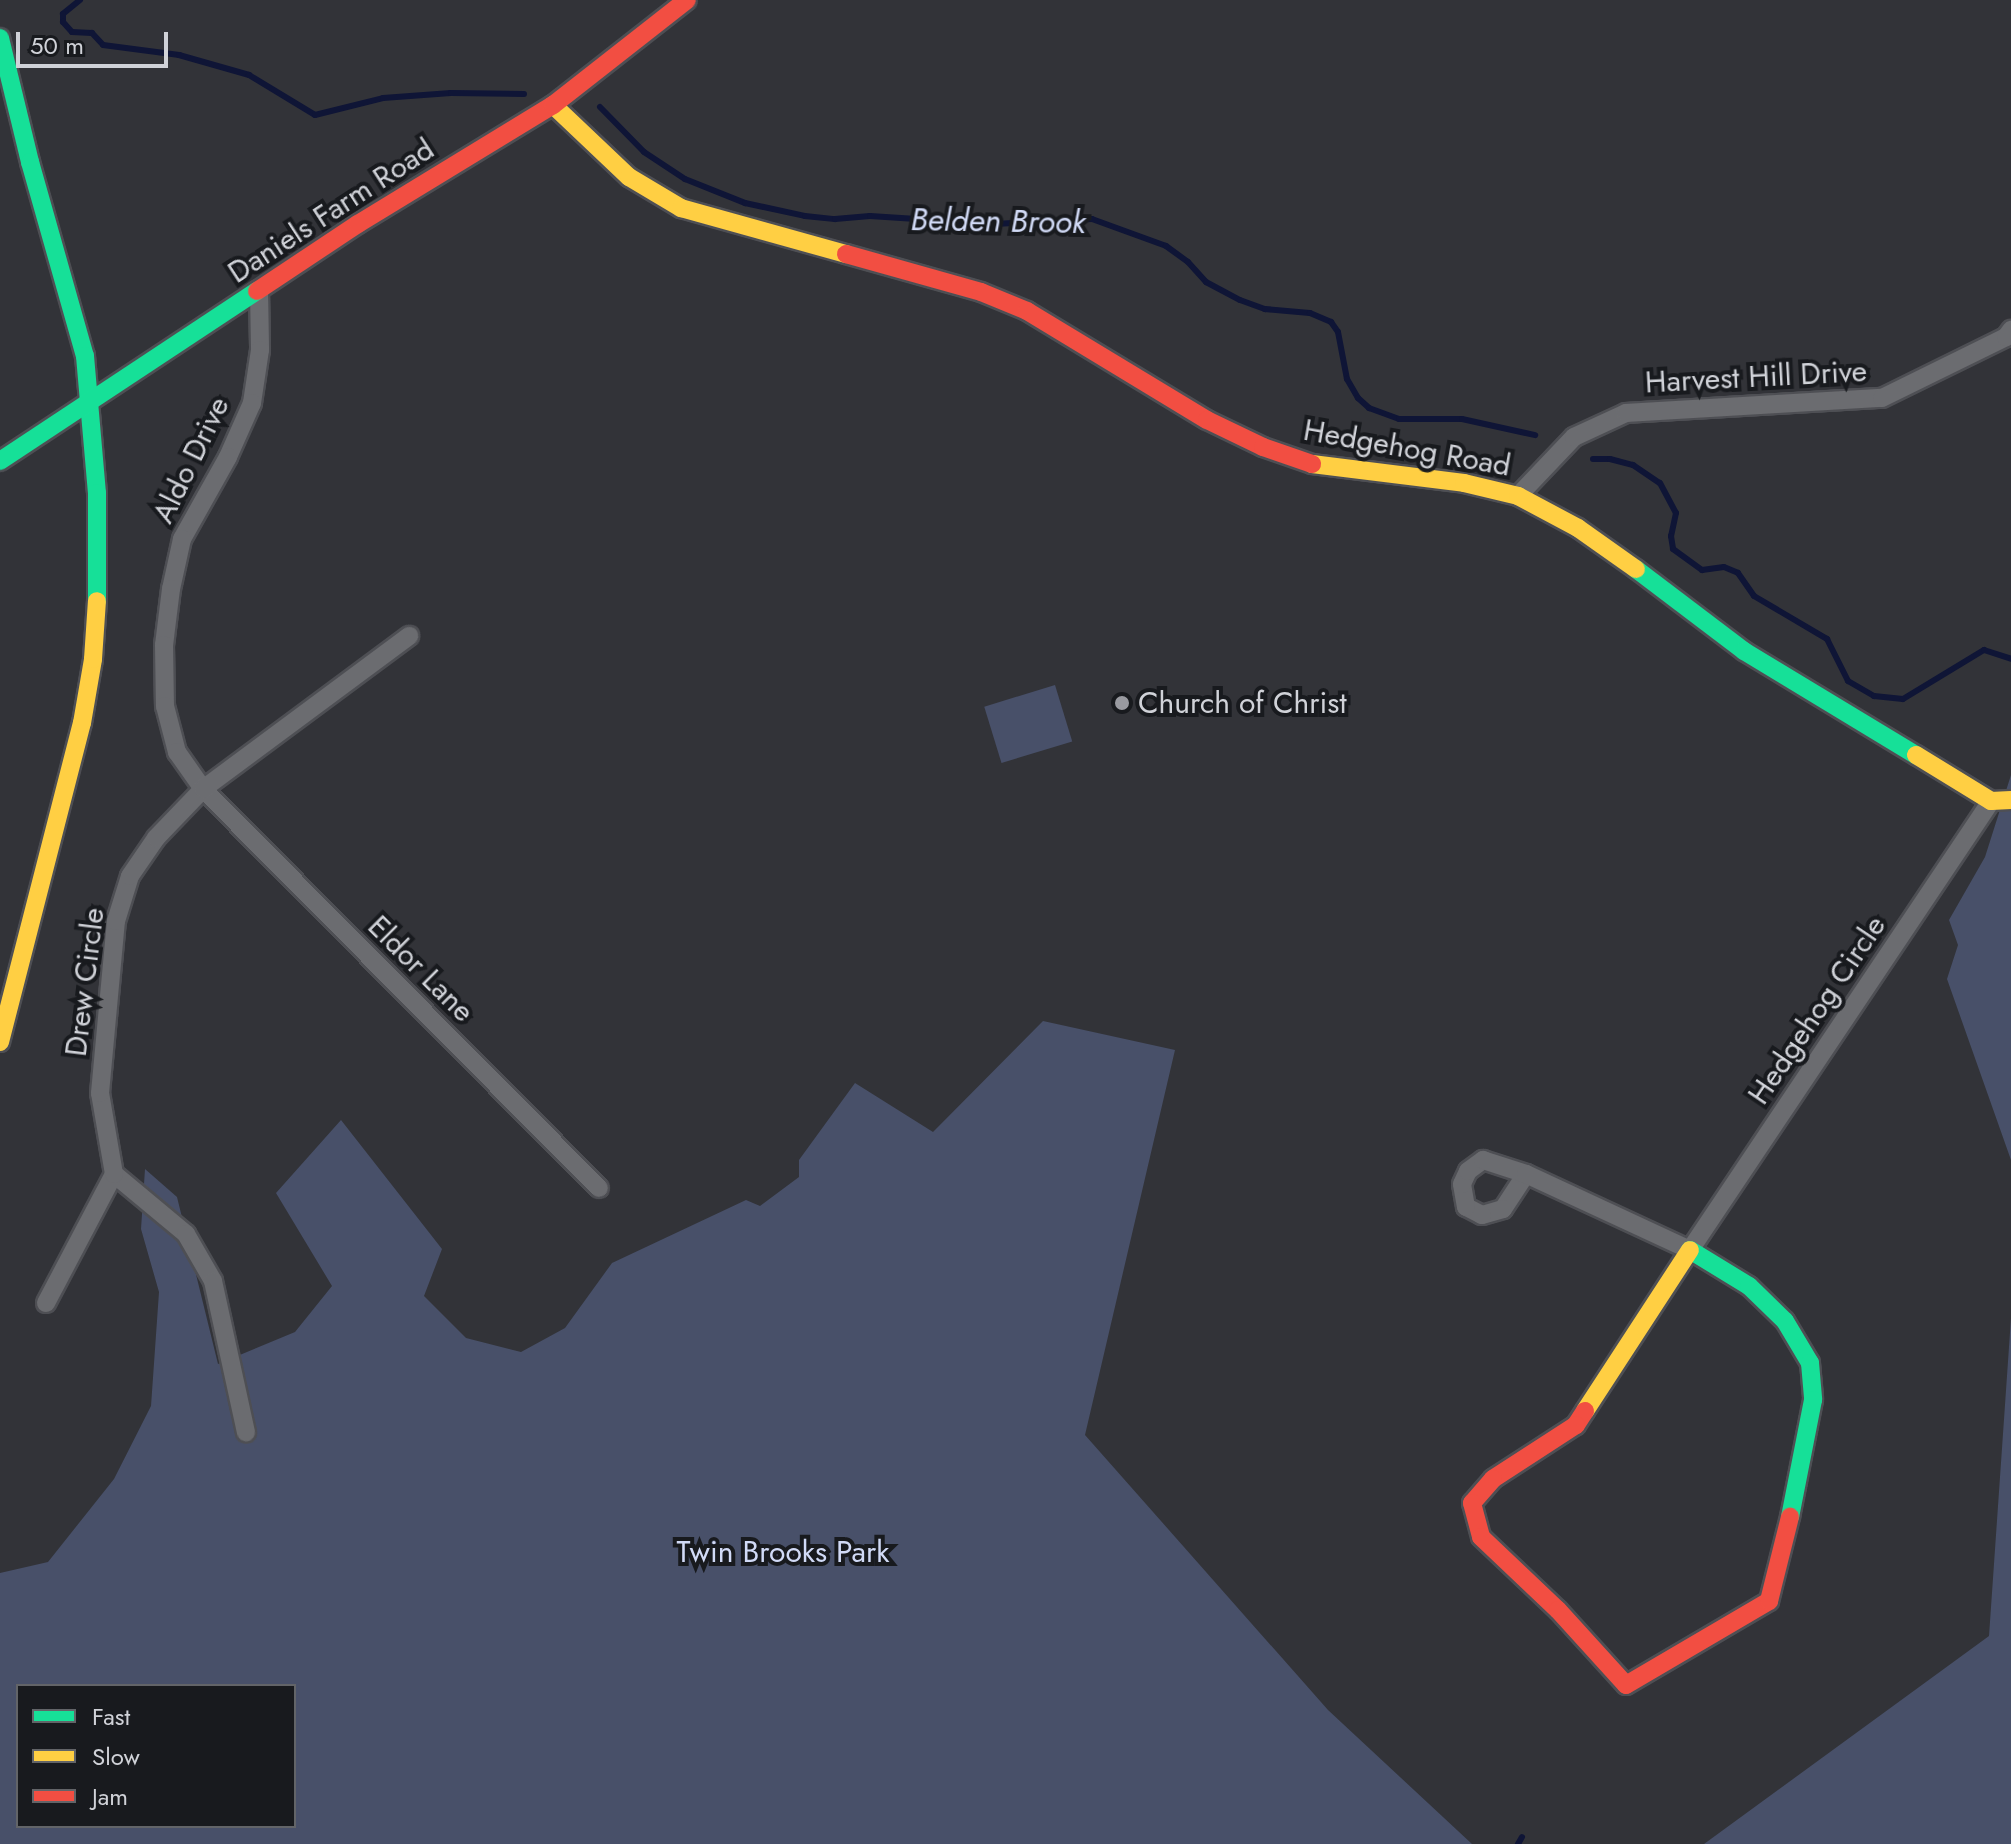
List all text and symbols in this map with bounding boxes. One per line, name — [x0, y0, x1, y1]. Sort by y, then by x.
scale bar — [20, 16, 172, 66]
text: 50 m — [30, 28, 84, 63]
street label: Daniels Farm Road — [221, 131, 441, 291]
water label: Belden Brook — [910, 200, 1086, 242]
street label: Harvest Hill Drive — [1644, 353, 1868, 401]
street label: Aldo Drive — [145, 391, 237, 529]
street label: Hedgehog Road — [1301, 412, 1513, 484]
place label: Church of Christ — [1138, 685, 1347, 721]
marker: Church of Christ — [1113, 694, 1131, 712]
street label: Drew Circle — [58, 906, 112, 1058]
street label: Eldor Lane — [360, 908, 482, 1030]
street label: Hedgehog Circle — [1741, 909, 1893, 1111]
park label: Twin Brooks Park — [676, 1534, 890, 1570]
legend — [16, 1684, 296, 1828]
text: Fast — [92, 1699, 130, 1734]
text: Slow — [92, 1739, 140, 1774]
text: Jam — [92, 1779, 128, 1814]

